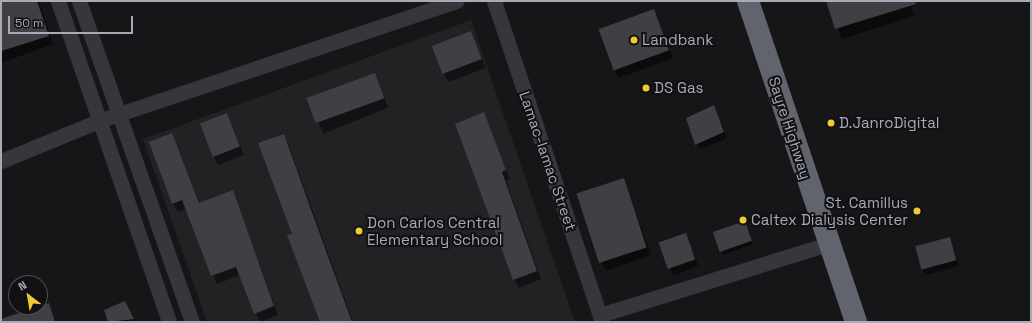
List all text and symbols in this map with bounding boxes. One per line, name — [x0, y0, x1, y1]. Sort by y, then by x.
scale bar — [10, 8, 135, 34]
text: 50 m — [15, 15, 43, 31]
place label: Landbank — [642, 31, 713, 49]
marker: Landbank — [629, 35, 639, 45]
street label: Sayre Highway — [765, 74, 815, 182]
place label: DS Gas — [654, 79, 703, 97]
marker: DS Gas — [641, 83, 651, 93]
street label: Lamac-lamac Street — [516, 89, 580, 233]
place label: D.JanroDigital — [839, 114, 939, 132]
marker: D.JanroDigital — [826, 118, 836, 128]
place label: St. Camillus Dialysis Center — [801, 193, 908, 228]
marker: St. Camillus Dialysis Center — [911, 205, 923, 217]
place label: Caltex — [751, 211, 797, 229]
place label: Don Carlos Central Elementary School — [367, 213, 503, 248]
marker: Caltex — [738, 215, 748, 225]
marker: Don Carlos Central Elementary School — [354, 226, 364, 236]
north arrow — [8, 275, 48, 315]
text: N — [16, 278, 29, 293]

